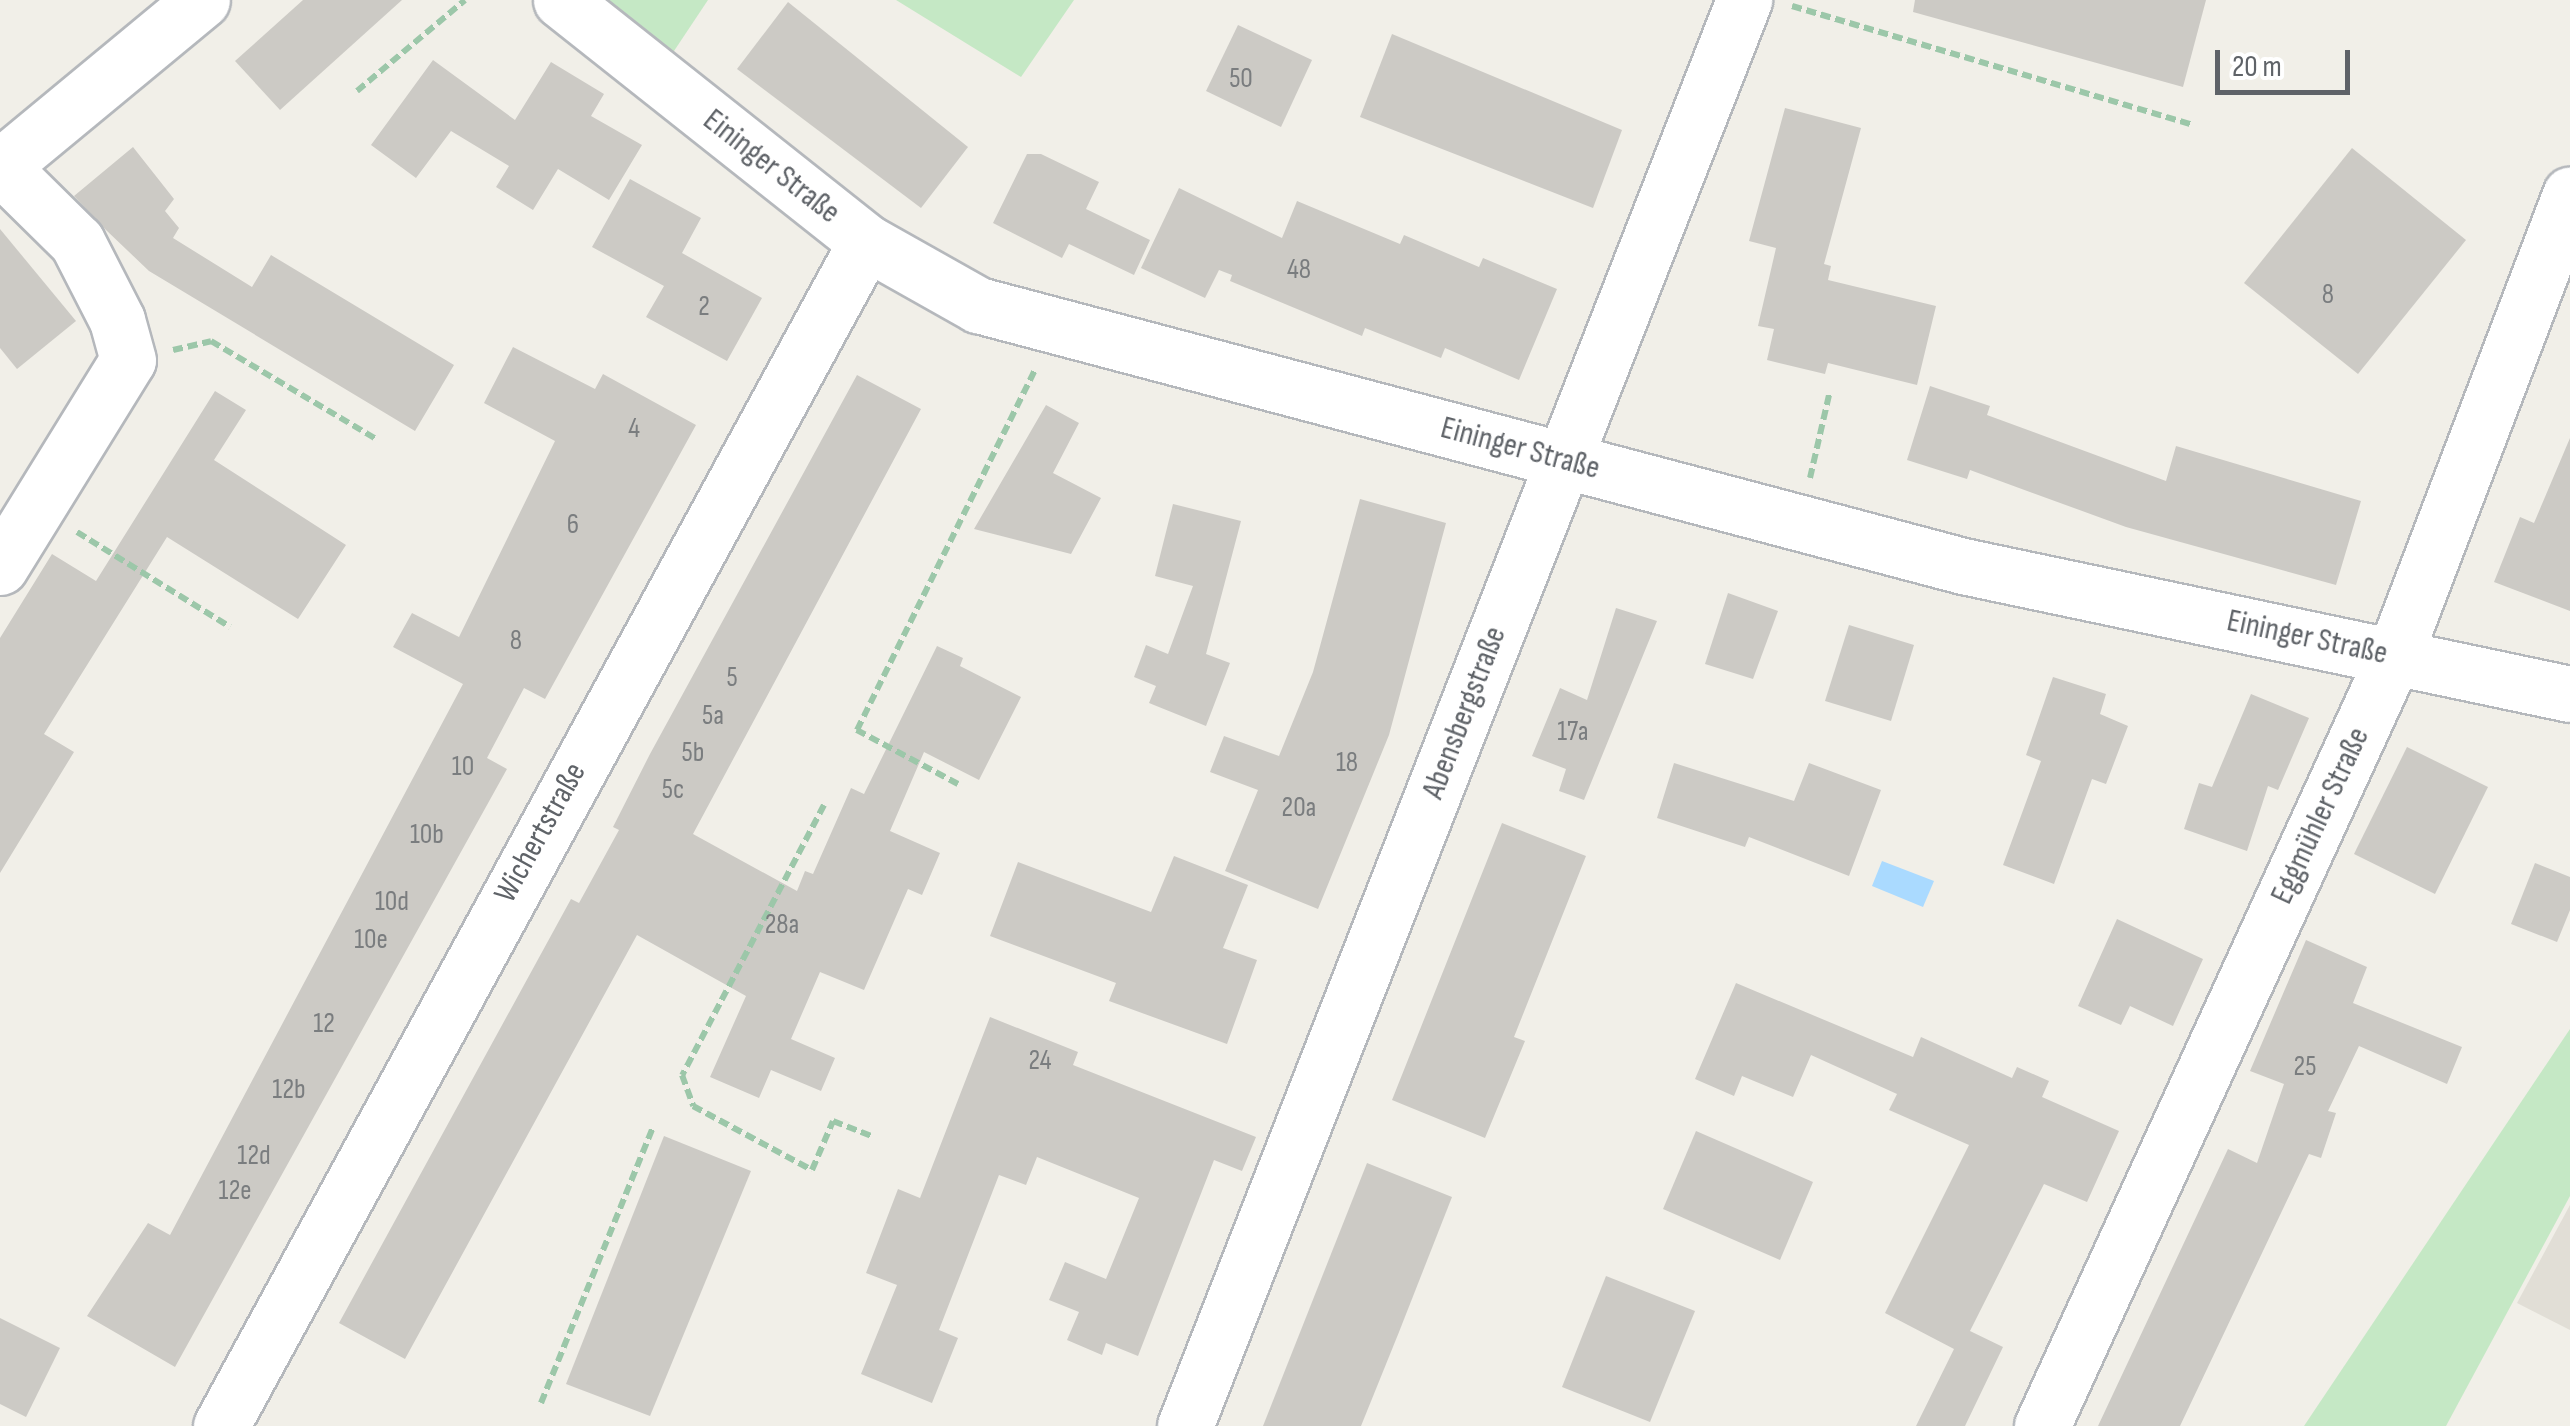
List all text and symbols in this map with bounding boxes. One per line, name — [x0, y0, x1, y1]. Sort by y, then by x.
scale bar — [2220, 30, 2355, 92]
text: 20 m — [2232, 49, 2282, 85]
house number: 50 — [1229, 62, 1253, 96]
street label: Eininger Straße — [695, 102, 847, 232]
house number: 48 — [1287, 253, 1311, 287]
house number: 8 — [2322, 278, 2334, 312]
house number: 2 — [698, 290, 710, 324]
street label: Eininger Straße — [1436, 409, 1604, 489]
house number: 4 — [628, 412, 640, 446]
house number: 6 — [567, 508, 579, 542]
street label: Eininger Straße — [2223, 602, 2391, 674]
street label: Abensbergstraße — [1415, 622, 1515, 804]
house number: 8 — [510, 624, 522, 658]
house number: 5 — [726, 661, 738, 695]
house number: 5a — [702, 699, 724, 733]
house number: 17a — [1557, 715, 1589, 749]
street label: Eggmühler Straße — [2263, 722, 2379, 910]
house number: 5b — [682, 736, 704, 770]
house number: 18 — [1336, 746, 1358, 780]
house number: 10 — [452, 750, 474, 784]
street label: Wichertstraße — [487, 756, 595, 910]
house number: 5c — [662, 773, 684, 807]
house number: 20a — [1282, 791, 1316, 825]
house number: 10b — [410, 818, 444, 852]
house number: 10d — [375, 885, 409, 919]
house number: 28a — [765, 908, 799, 942]
house number: 10e — [354, 923, 388, 957]
house number: 12 — [313, 1007, 335, 1041]
house number: 24 — [1028, 1044, 1052, 1078]
house number: 25 — [2294, 1050, 2316, 1084]
house number: 12b — [272, 1073, 306, 1107]
house number: 12d — [237, 1139, 271, 1173]
house number: 12e — [219, 1174, 251, 1208]

